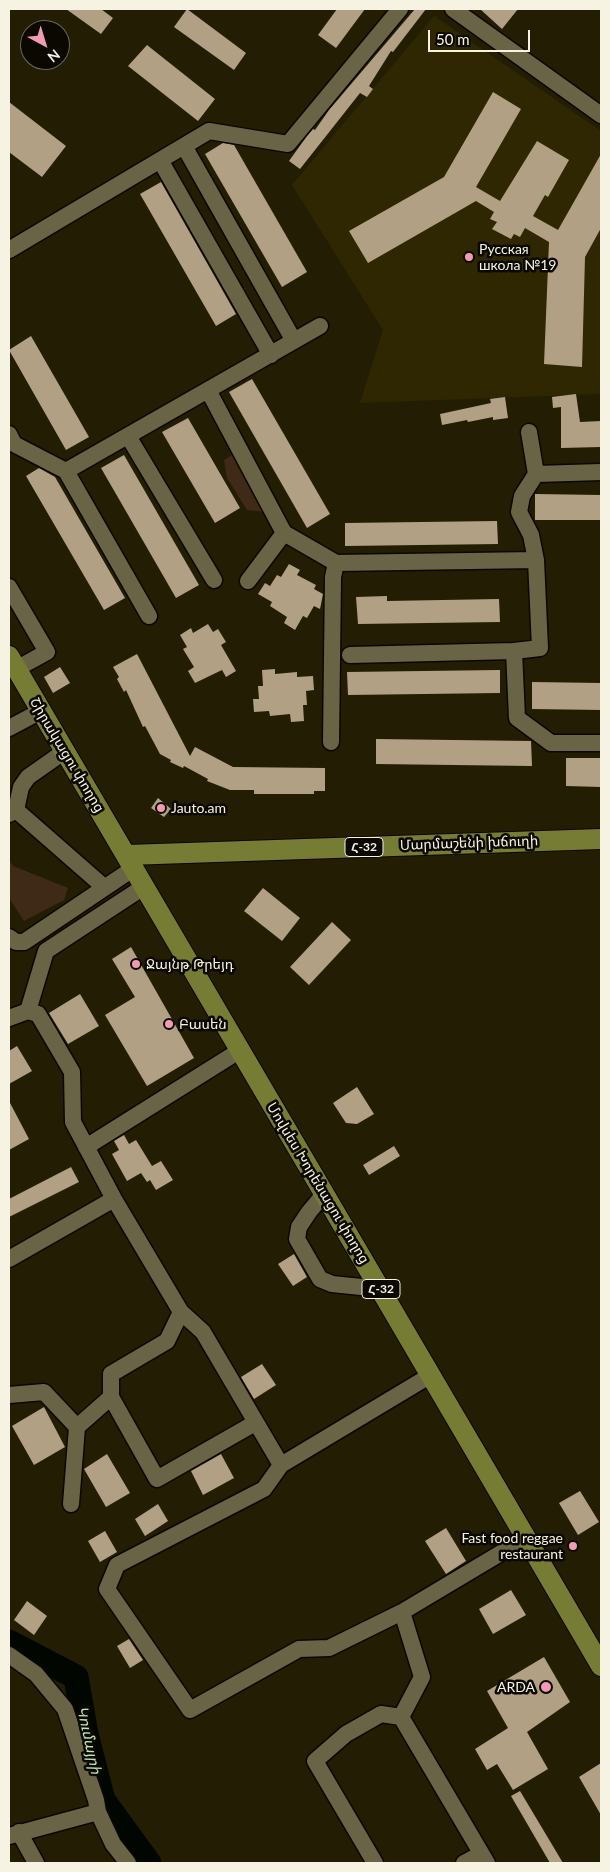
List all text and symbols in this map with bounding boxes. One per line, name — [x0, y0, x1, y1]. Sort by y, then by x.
north arrow — [20, 20, 70, 70]
scale bar — [430, 20, 532, 52]
text: 50 m — [436, 30, 470, 48]
text: N — [45, 46, 64, 66]
place label: Русская школа №19 — [479, 241, 556, 274]
marker: Русская школа №19 — [463, 251, 475, 263]
street label: Շիրակացու փողոց — [26, 695, 108, 815]
place label: Jauto.am — [171, 800, 226, 816]
marker: Jauto.am — [155, 802, 167, 814]
street label: Մարմաշենի խճուղի — [399, 832, 539, 854]
road number: Հ-32 — [345, 838, 383, 856]
place label: Ջայնթ Թրեյդ — [146, 956, 234, 972]
marker: Ջայնթ Թրեյդ — [130, 958, 142, 970]
place label: Բասեն — [179, 1016, 227, 1032]
marker: Բասեն — [163, 1018, 175, 1030]
street label: Մովսես Խորենացու փողոց — [263, 1099, 373, 1267]
road number: Հ-32 — [362, 1280, 400, 1298]
place label: Fast food reggae restaurant — [461, 1530, 563, 1562]
marker: Fast food reggae restaurant — [567, 1540, 579, 1552]
place label: ARDA — [497, 1679, 535, 1695]
marker: ARDA — [539, 1680, 553, 1694]
water label: Կումայրի — [73, 1704, 105, 1776]

